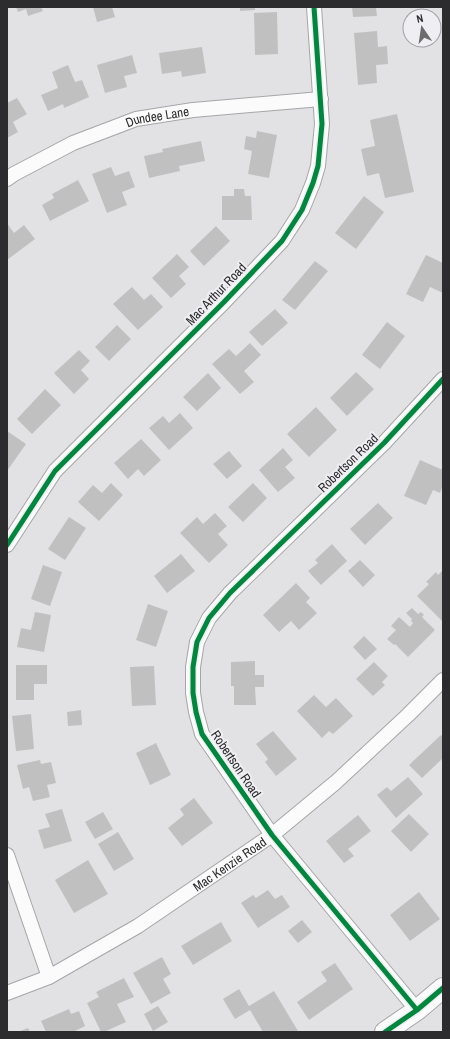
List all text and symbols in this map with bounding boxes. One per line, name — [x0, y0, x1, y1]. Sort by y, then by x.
north arrow — [402, 8, 442, 48]
text: N — [415, 11, 424, 26]
street label: Dundee Lane — [123, 102, 190, 131]
street label: Mac Arthur Road — [182, 259, 250, 329]
street label: Robertson Road — [314, 430, 382, 496]
street label: Robertson Road — [207, 727, 265, 801]
street label: Mac Kenzie Road — [190, 833, 269, 895]

